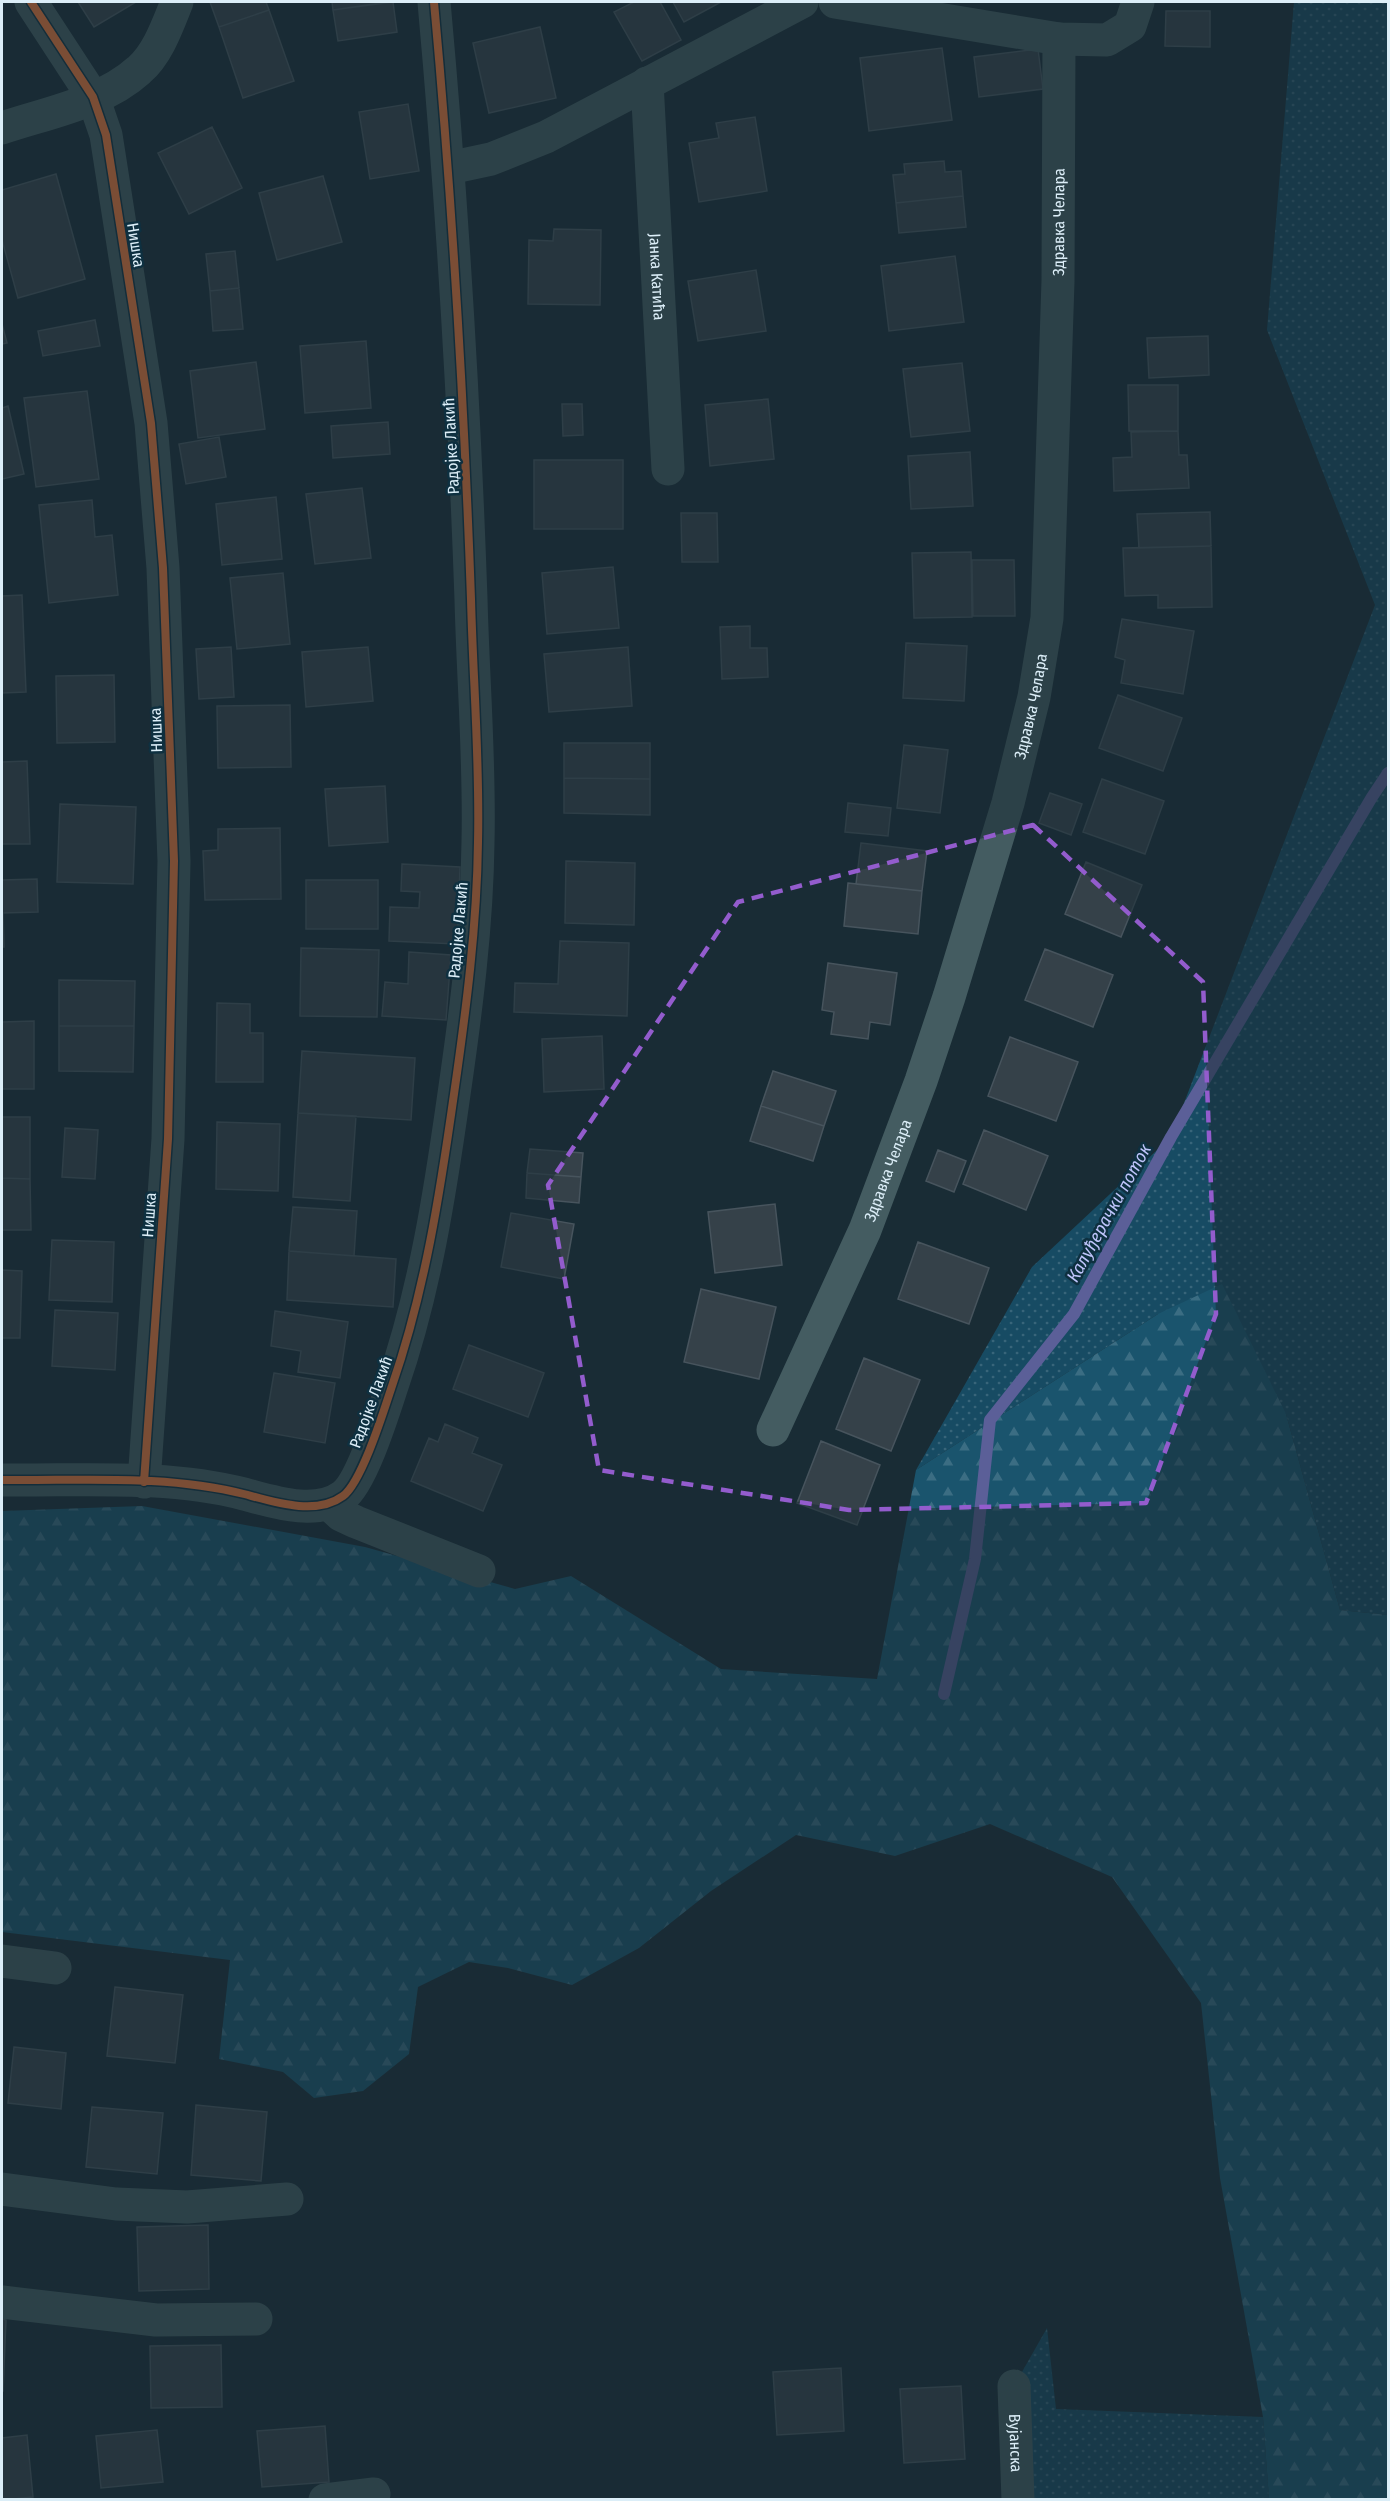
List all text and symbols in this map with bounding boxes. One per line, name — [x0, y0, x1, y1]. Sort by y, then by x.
street label: Здравка Челара — [1049, 168, 1068, 276]
street label: Нишка — [123, 221, 149, 269]
street label: Јанка Катића — [646, 233, 669, 321]
street label: Радојке Лакић — [439, 397, 463, 495]
street label: Здравка Челара — [1010, 652, 1051, 761]
street label: Нишка — [146, 707, 166, 753]
street label: Радојке Лакић — [444, 881, 472, 979]
street label: Здравка Челара — [860, 1116, 915, 1224]
water label: Калуђерачки поток — [1062, 1140, 1156, 1286]
street label: Нишка — [138, 1192, 160, 1238]
street label: Радојке Лакић — [346, 1353, 396, 1451]
street label: Вујанска — [1005, 2414, 1027, 2473]

